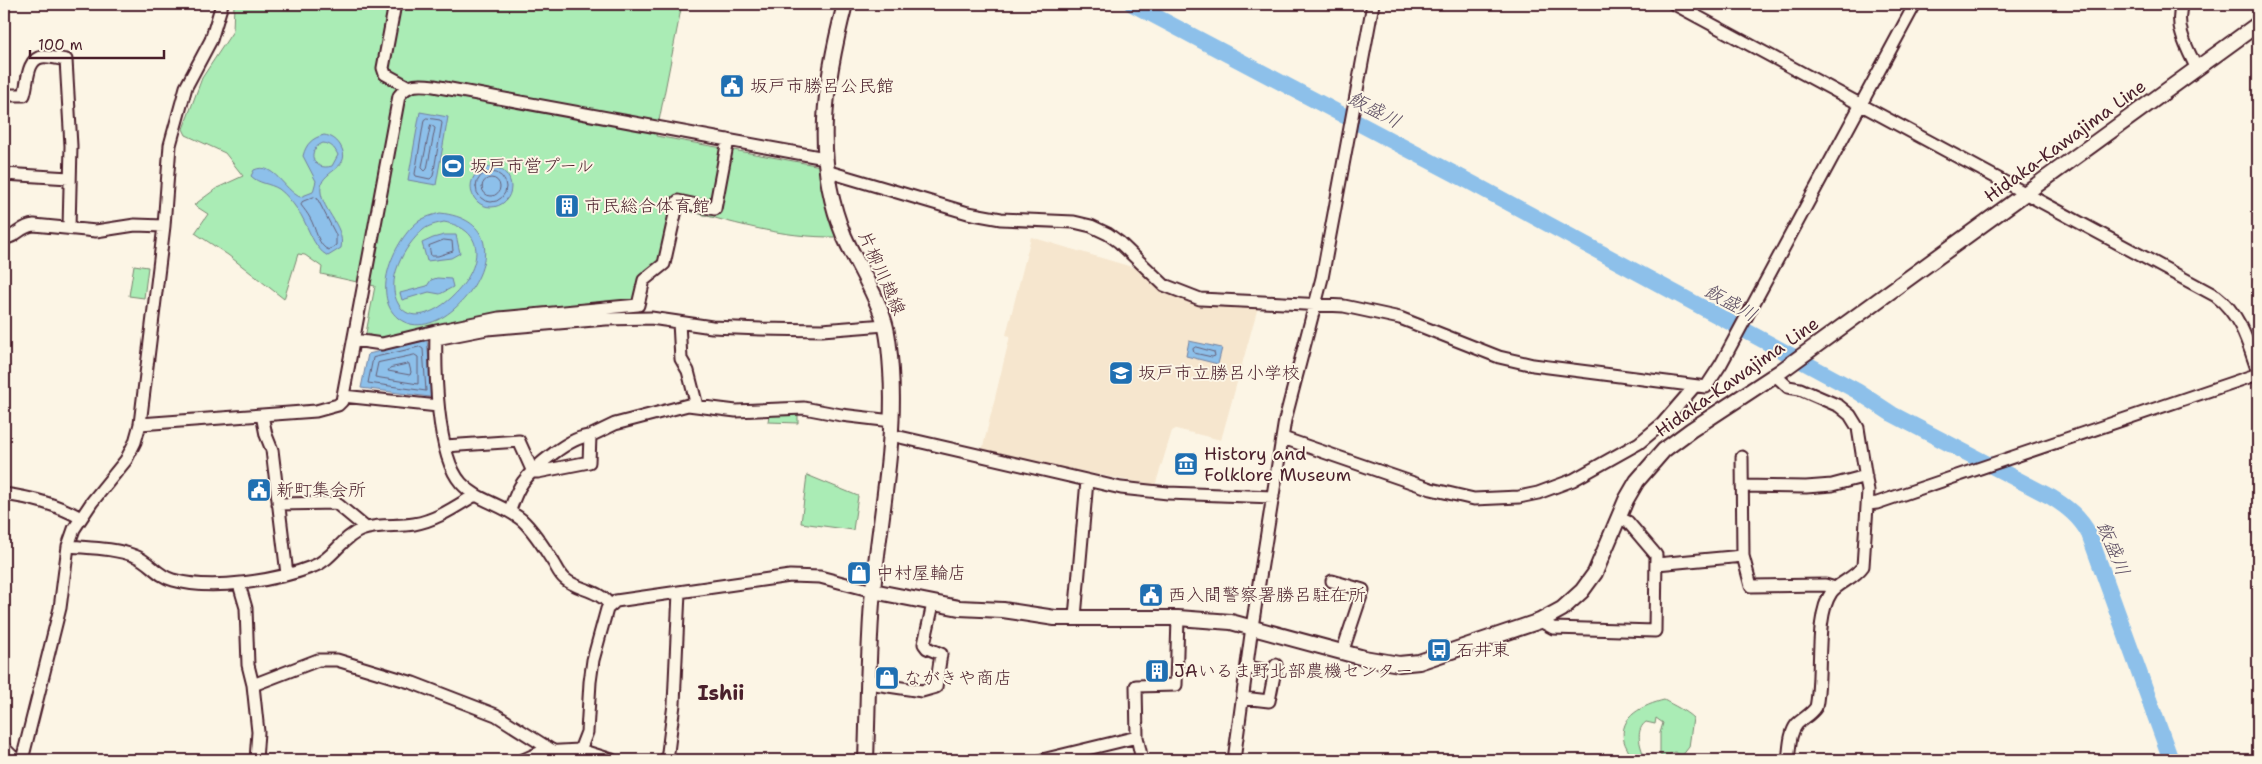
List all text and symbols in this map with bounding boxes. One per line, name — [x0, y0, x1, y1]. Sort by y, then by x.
scale bar — [30, 28, 164, 60]
text: 100 m — [38, 35, 83, 55]
public building icon: 坂戸市勝呂公民館 — [719, 73, 745, 99]
place label: 坂戸市勝呂公民館 — [750, 74, 894, 98]
street label: Hidaka-Kawajima Line — [1979, 74, 2151, 208]
water label: 飯盛川 — [1344, 85, 1406, 134]
sports icon: 坂戸市営プール — [440, 153, 466, 179]
place label: 坂戸市営プール — [470, 154, 594, 178]
building icon: 市民総合体育館 — [554, 193, 580, 219]
place label: 市民総合体育館 — [584, 194, 710, 218]
street label: 片柳川越線 — [853, 227, 911, 319]
water label: 飯盛川 — [1700, 278, 1762, 327]
street label: Hidaka-Kawajima Line — [1651, 311, 1823, 443]
school or university icon: 坂戸市立勝呂小学校 — [1108, 360, 1134, 386]
place label: 坂戸市立勝呂小学校 — [1138, 361, 1300, 385]
place label: History and Folklore Museum — [1204, 442, 1351, 487]
museum icon: History and Folklore Museum — [1173, 451, 1199, 477]
public building icon: 新町集会所 — [246, 477, 272, 503]
place label: 新町集会所 — [276, 478, 366, 502]
water label: 飯盛川 — [2091, 517, 2136, 579]
shop icon: 中村屋輪店 — [846, 560, 872, 586]
place label: 中村屋輪店 — [876, 561, 966, 585]
public building icon: 西入間警察署勝呂駐在所 — [1138, 582, 1164, 608]
place label: 西入間警察署勝呂駐在所 — [1168, 583, 1366, 607]
bus stop icon: 石井東 — [1426, 637, 1452, 663]
place label: 石井東 — [1456, 638, 1510, 662]
building icon: JAいるま野北部農機センター — [1144, 658, 1170, 684]
place label: JAいるま野北部農機センター — [1174, 659, 1413, 683]
shop icon: ながきや商店 — [874, 665, 900, 691]
place label: ながきや商店 — [904, 666, 1012, 690]
district label: Ishii — [697, 680, 745, 706]

